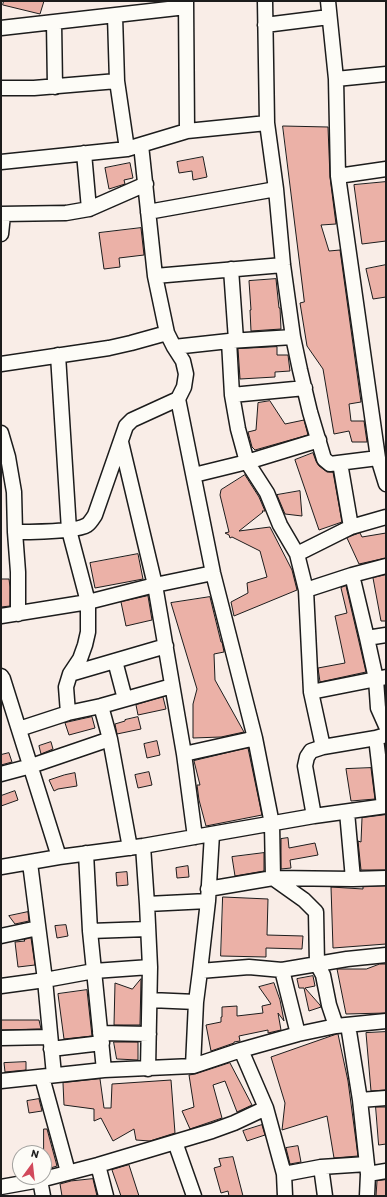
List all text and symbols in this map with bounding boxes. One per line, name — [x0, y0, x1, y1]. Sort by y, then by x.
north arrow — [12, 1145, 52, 1185]
text: N — [30, 1147, 40, 1161]

